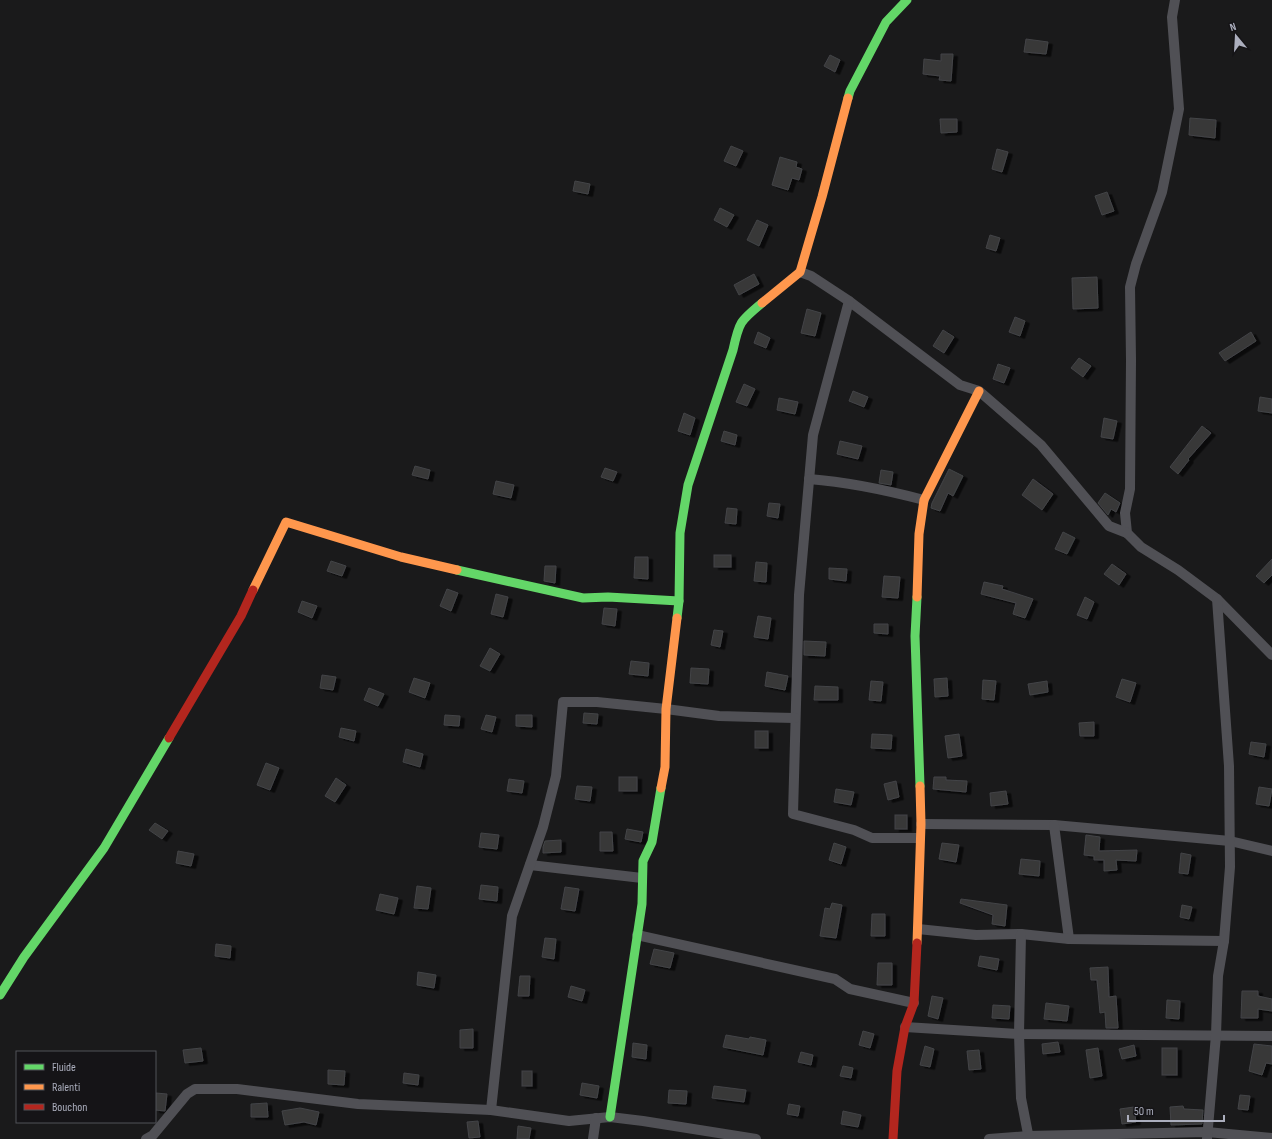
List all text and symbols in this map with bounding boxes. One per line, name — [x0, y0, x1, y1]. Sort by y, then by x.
north arrow — [1216, 16, 1256, 56]
text: N — [1228, 20, 1238, 34]
legend — [16, 1051, 156, 1123]
text: Fluide — [52, 1060, 76, 1075]
text: Ralenti — [52, 1080, 80, 1095]
scale bar — [1128, 1097, 1224, 1123]
text: Bouchon — [52, 1100, 87, 1115]
text: 50 m — [1134, 1104, 1154, 1119]

